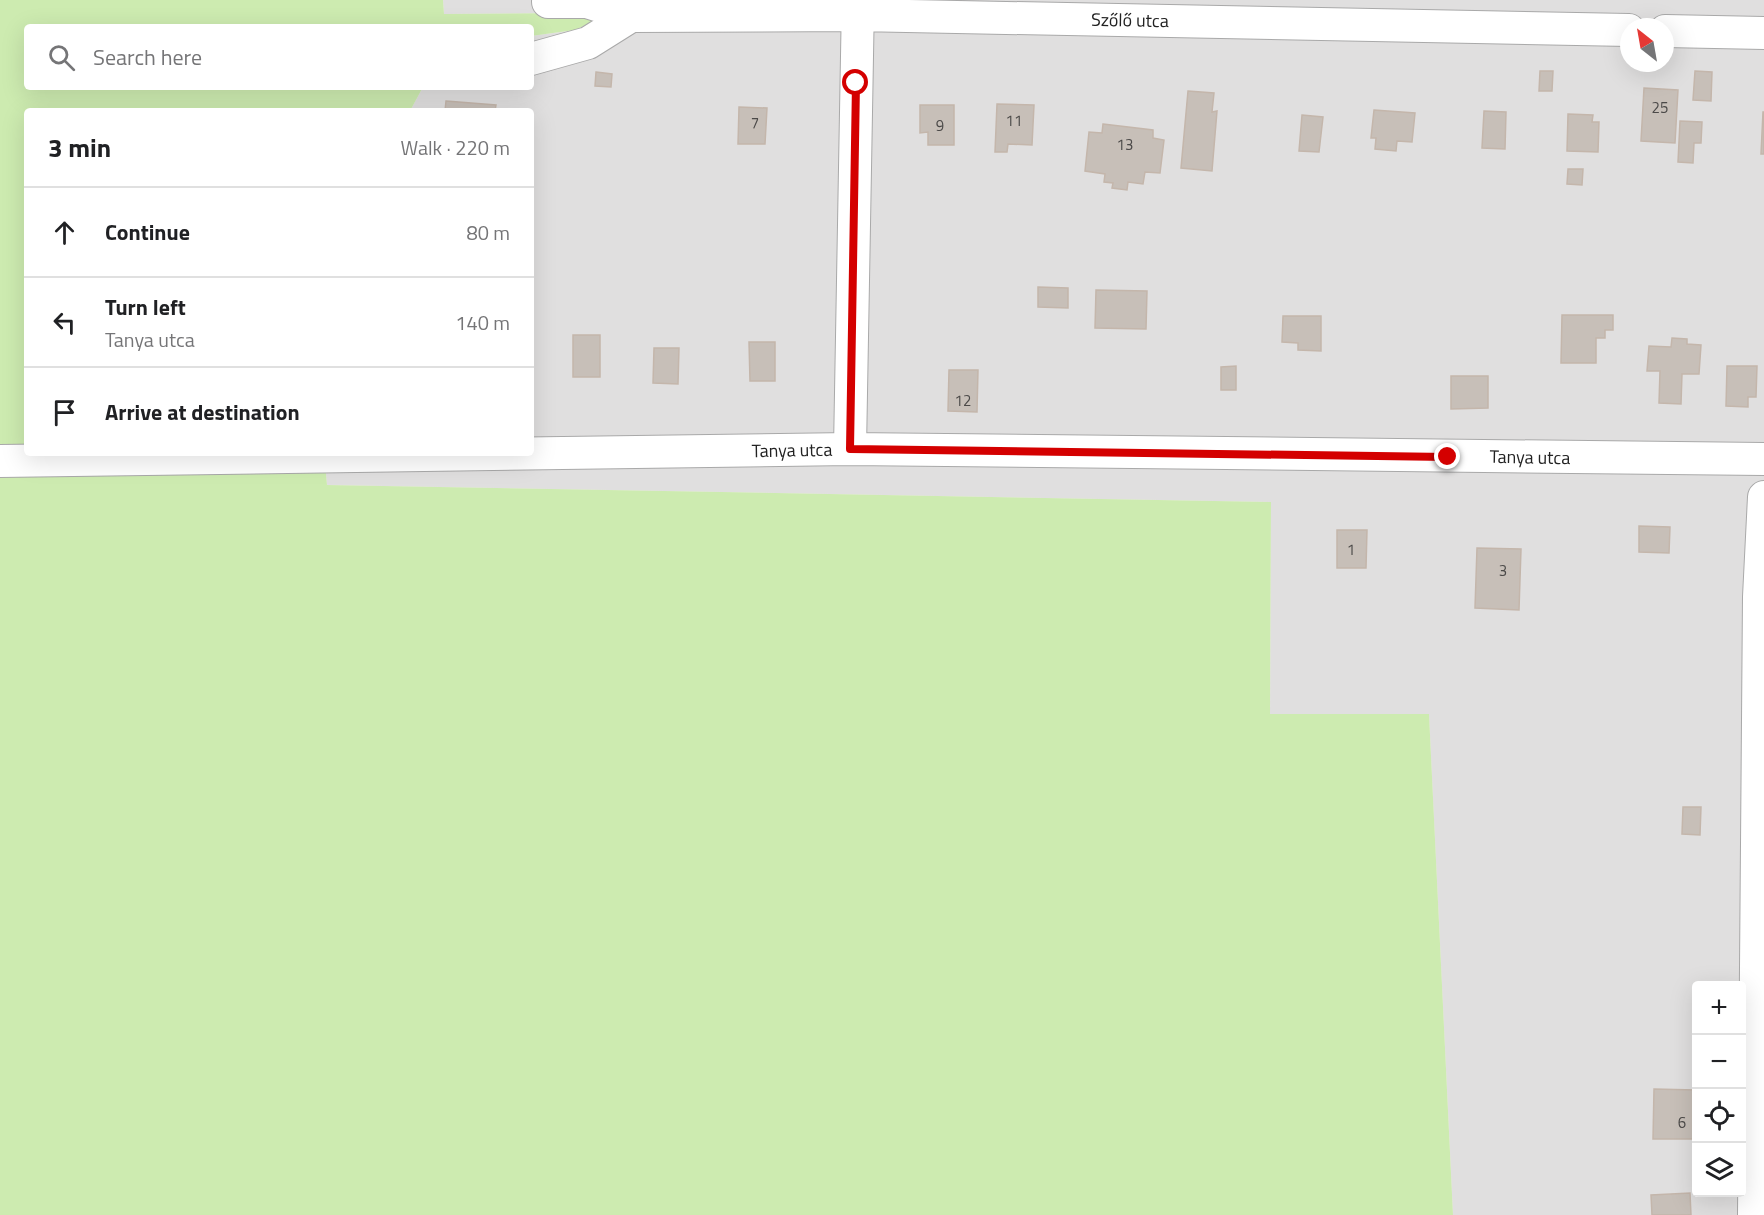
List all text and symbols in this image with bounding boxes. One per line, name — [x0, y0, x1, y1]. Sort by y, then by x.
street label: Szőlő utca — [1091, 6, 1169, 34]
north arrow — [1620, 18, 1674, 72]
search box — [24, 24, 534, 90]
text: Search here — [93, 40, 202, 74]
icon: search — [45, 41, 78, 74]
route start — [842, 69, 868, 95]
house number: 25 — [1652, 96, 1668, 119]
house number: 11 — [1006, 109, 1022, 132]
house number: 7 — [751, 111, 759, 134]
house number: 9 — [936, 114, 944, 137]
text: 3 min — [48, 128, 111, 167]
text: Walk · 220 m — [401, 132, 510, 163]
house number: 13 — [1117, 133, 1133, 156]
text: Continue — [105, 215, 190, 249]
icon: ahead — [48, 216, 81, 249]
text: 80 m — [466, 217, 510, 248]
text: Turn left — [105, 290, 186, 324]
icon: left — [48, 306, 81, 339]
text: 140 m — [455, 307, 510, 338]
text: Tanya utca — [105, 324, 195, 355]
house number: 12 — [955, 389, 971, 412]
text: Arrive at destination — [105, 395, 300, 429]
icon: arrive — [48, 396, 81, 429]
street label: Tanya utca — [751, 436, 833, 464]
route end — [1434, 443, 1460, 469]
street label: Tanya utca — [1489, 443, 1571, 471]
house number: 1 — [1347, 538, 1355, 561]
house number: 3 — [1499, 559, 1507, 582]
map controls — [1692, 981, 1746, 1197]
button: + — [1692, 981, 1746, 1035]
button: − — [1692, 1035, 1746, 1089]
button: locate — [1692, 1089, 1746, 1143]
house number: 6 — [1678, 1111, 1686, 1134]
button: layers — [1692, 1143, 1746, 1197]

